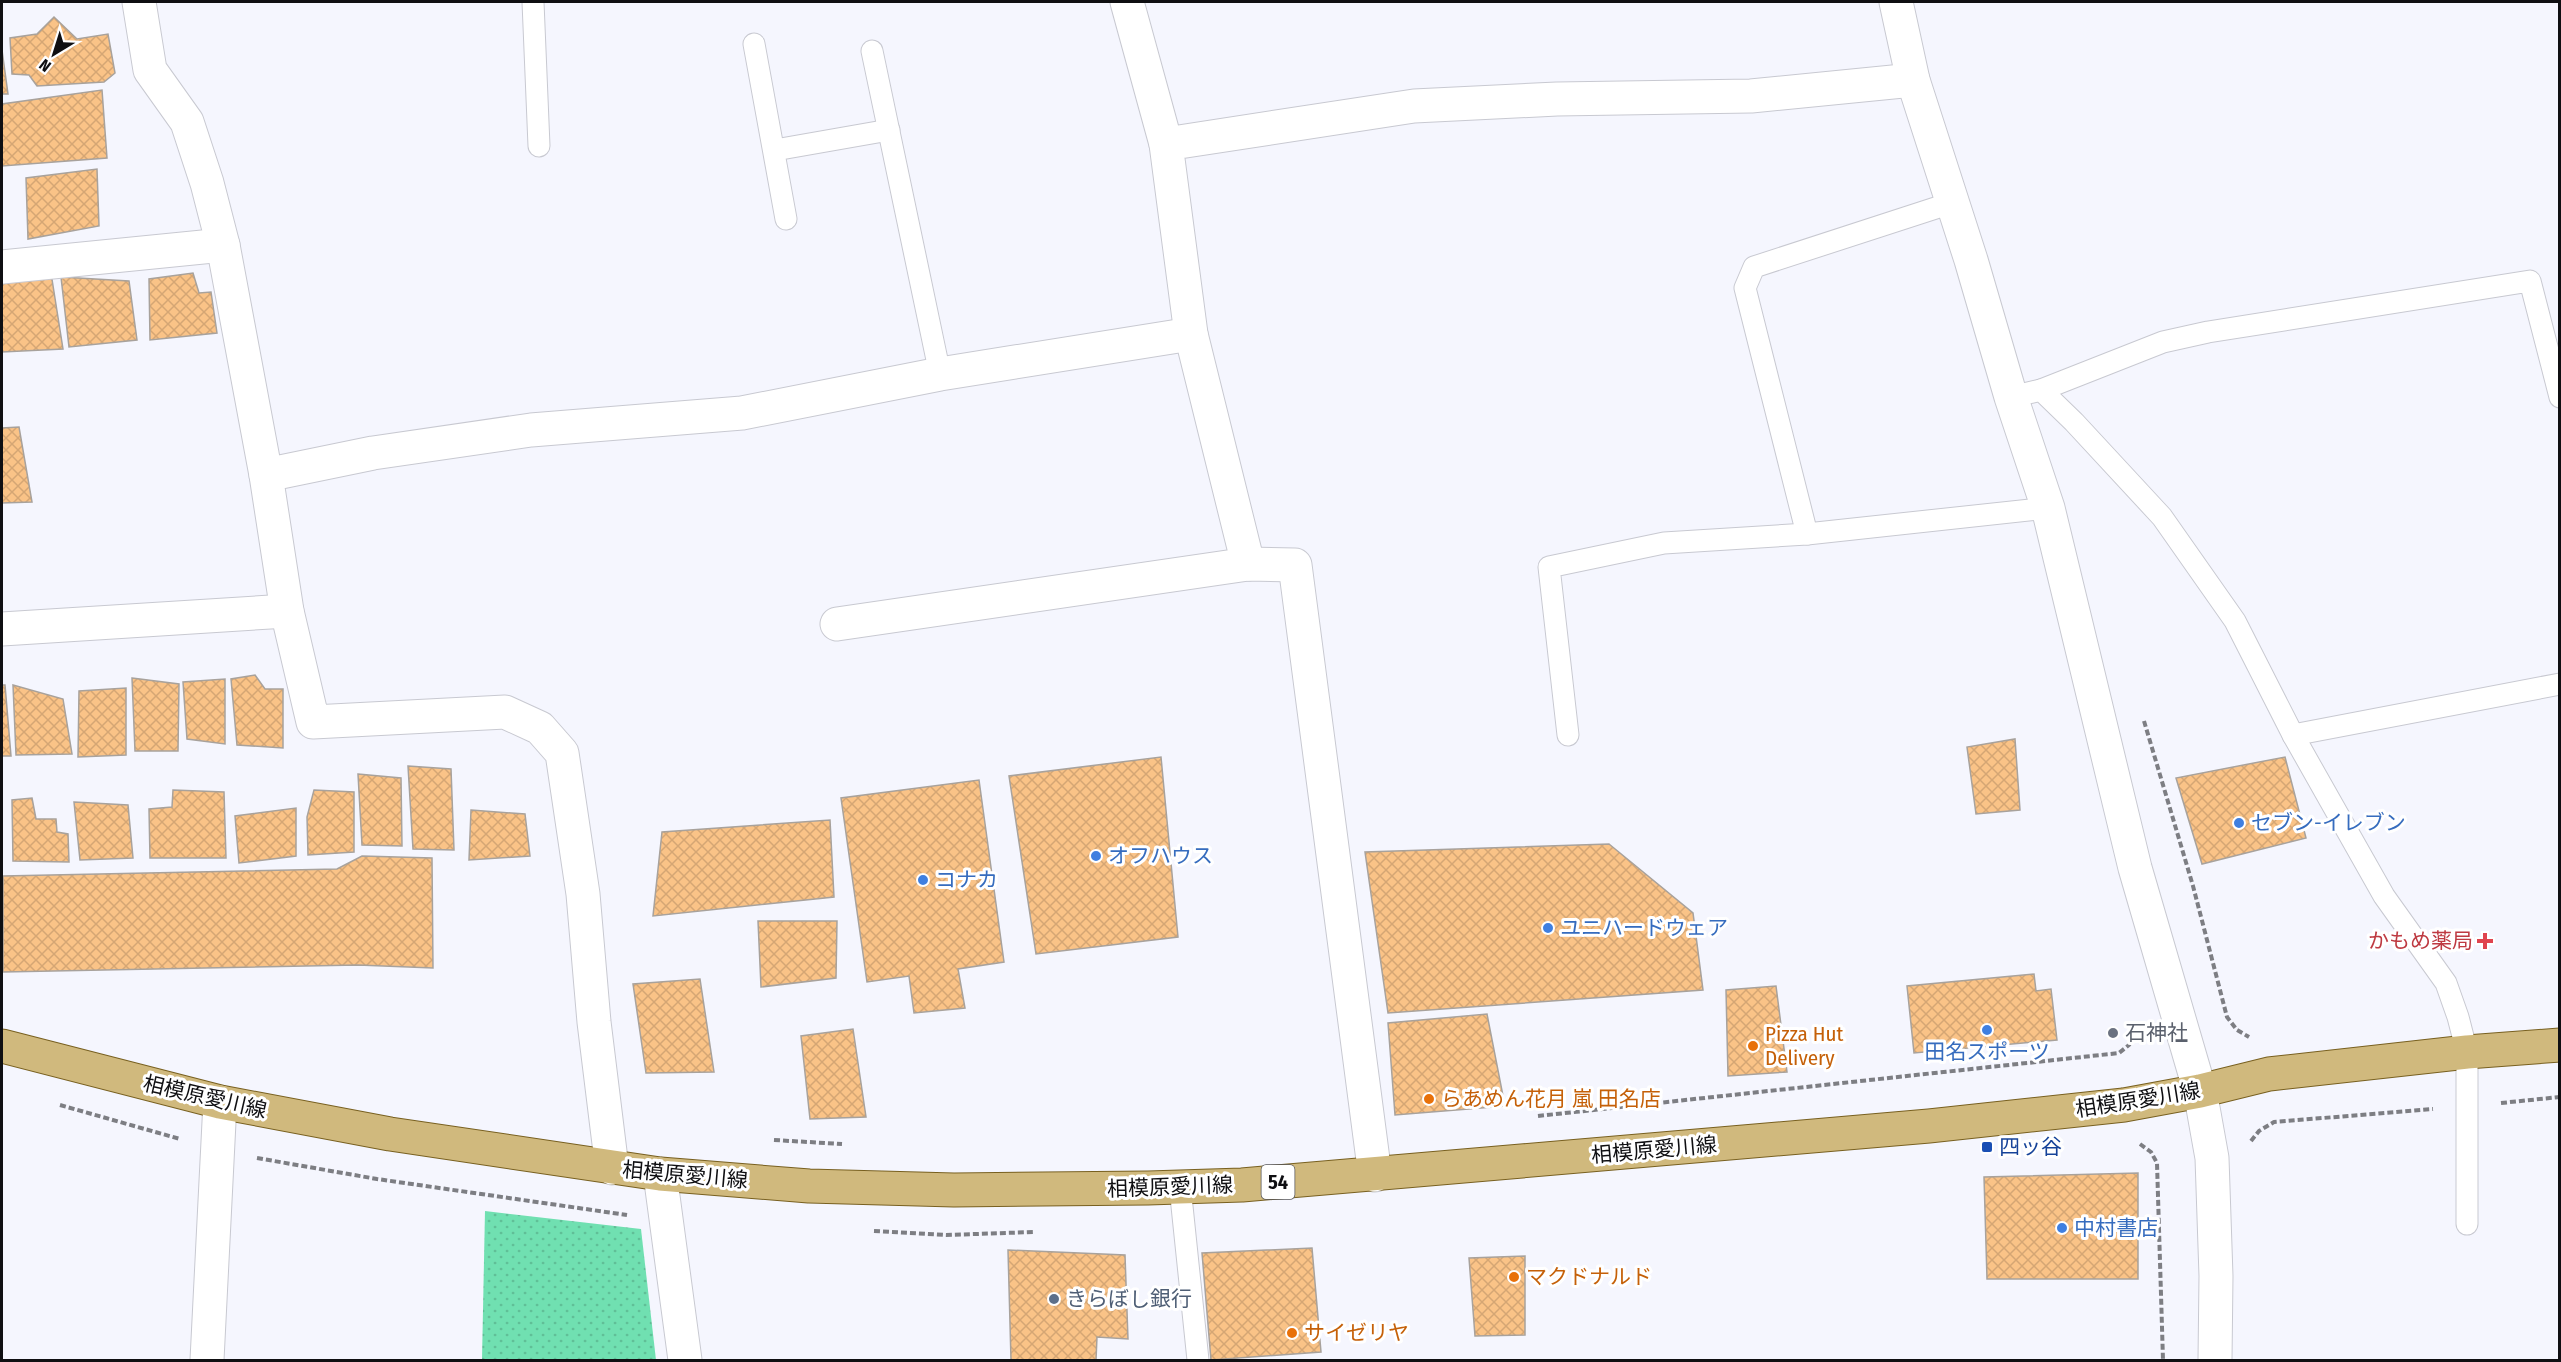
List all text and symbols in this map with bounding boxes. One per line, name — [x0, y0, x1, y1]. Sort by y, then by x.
north arrow — [24, 24, 84, 84]
text: N — [35, 55, 55, 76]
place label: セブン-イレブン — [2251, 810, 2406, 836]
marker: セブン-イレブン — [2232, 816, 2246, 830]
place label: オフハウス — [1108, 843, 1213, 869]
marker: オフハウス — [1089, 849, 1103, 863]
place label: コナカ — [935, 867, 998, 893]
marker: コナカ — [916, 873, 930, 887]
place label: ユニハードウェア — [1560, 915, 1728, 941]
marker: ユニハードウェア — [1541, 921, 1555, 935]
place label: かもめ薬局 — [2368, 928, 2473, 954]
marker: かもめ薬局 — [2478, 934, 2492, 948]
place label: 石神社 — [2125, 1020, 2188, 1046]
place label: Pizza Hut Delivery — [1765, 1021, 1844, 1071]
marker: 田名スポーツ — [1980, 1023, 1994, 1037]
marker: 石神社 — [2106, 1026, 2120, 1040]
marker: Pizza Hut Delivery — [1746, 1039, 1760, 1053]
place label: 田名スポーツ — [1924, 1039, 2050, 1065]
street label: 相模原愛川線 — [141, 1070, 269, 1124]
street label: 相模原愛川線 — [2074, 1077, 2202, 1123]
place label: らあめん花月 嵐 田名店 — [1441, 1086, 1661, 1112]
marker: らあめん花月 嵐 田名店 — [1422, 1092, 1436, 1106]
street label: 相模原愛川線 — [1590, 1132, 1718, 1168]
place label: 四ッ谷 — [1999, 1134, 2062, 1160]
marker: 四ッ谷 — [1980, 1140, 1994, 1154]
street label: 相模原愛川線 — [621, 1157, 749, 1193]
road number: 54 — [1262, 1165, 1294, 1199]
street label: 相模原愛川線 — [1107, 1172, 1233, 1202]
place label: 中村書店 — [2074, 1215, 2158, 1241]
marker: 中村書店 — [2055, 1221, 2069, 1235]
place label: マクドナルド — [1526, 1264, 1652, 1290]
marker: マクドナルド — [1507, 1270, 1521, 1284]
place label: きらぼし銀行 — [1066, 1286, 1192, 1312]
marker: きらぼし銀行 — [1047, 1292, 1061, 1306]
place label: サイゼリヤ — [1304, 1320, 1409, 1346]
marker: サイゼリヤ — [1285, 1326, 1299, 1340]

